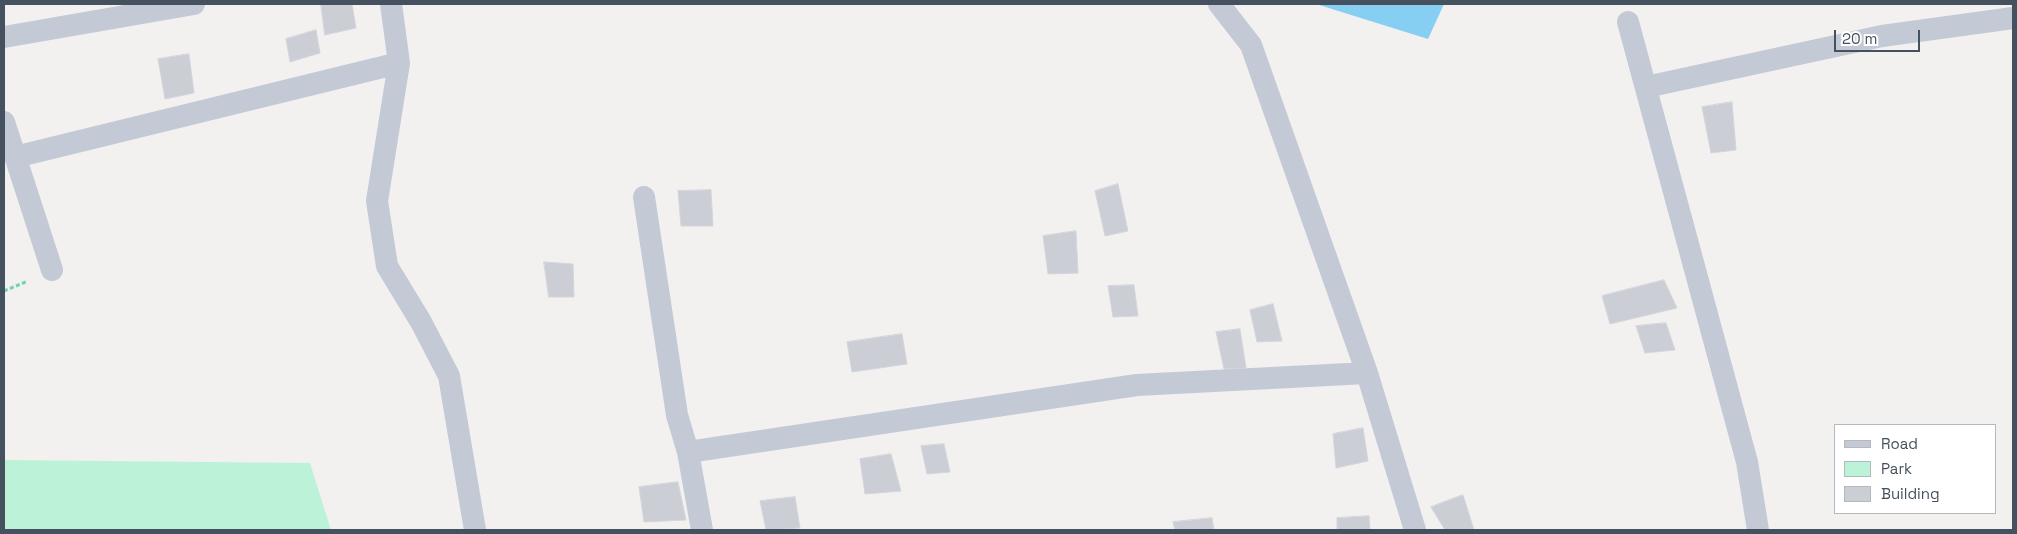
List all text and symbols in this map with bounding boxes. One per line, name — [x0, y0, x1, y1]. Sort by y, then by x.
scale bar — [1837, 20, 1923, 52]
text: 20 m — [1842, 29, 1877, 48]
legend — [1834, 424, 1997, 514]
text: Road — [1881, 434, 1918, 453]
text: Park — [1881, 459, 1912, 478]
text: Building — [1881, 484, 1940, 503]

